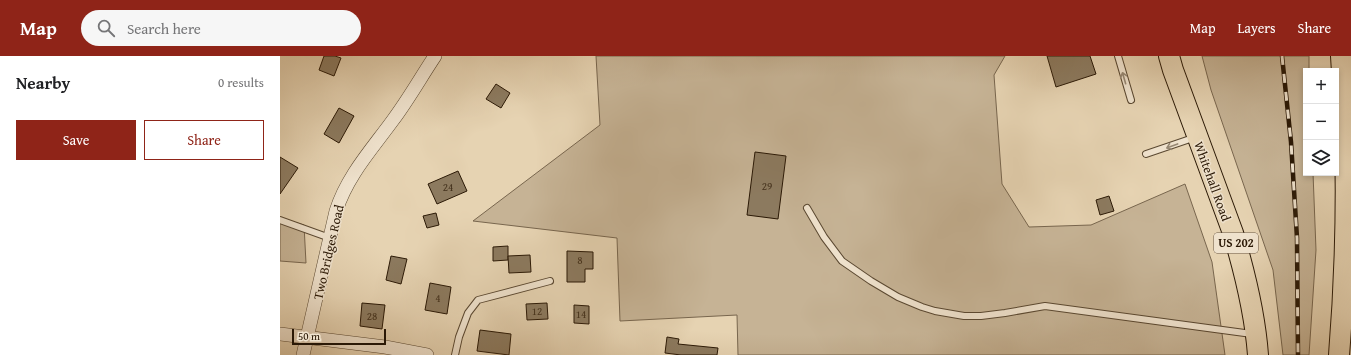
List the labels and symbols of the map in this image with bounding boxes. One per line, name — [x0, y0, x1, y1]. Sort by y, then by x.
one-way arrow — [1120, 72, 1127, 85]
street label: Whitehall Road — [1189, 139, 1236, 224]
one-way arrow — [1166, 142, 1178, 150]
house number: 29 — [762, 178, 772, 194]
house number: 24 — [443, 179, 453, 195]
street label: Two Bridges Road — [308, 203, 349, 301]
road number: US 202 — [1214, 233, 1258, 253]
house number: 8 — [577, 252, 583, 268]
house number: 4 — [435, 290, 441, 306]
house number: 12 — [532, 303, 542, 319]
house number: 14 — [576, 306, 586, 322]
house number: 28 — [367, 308, 377, 324]
scale bar — [292, 327, 386, 346]

